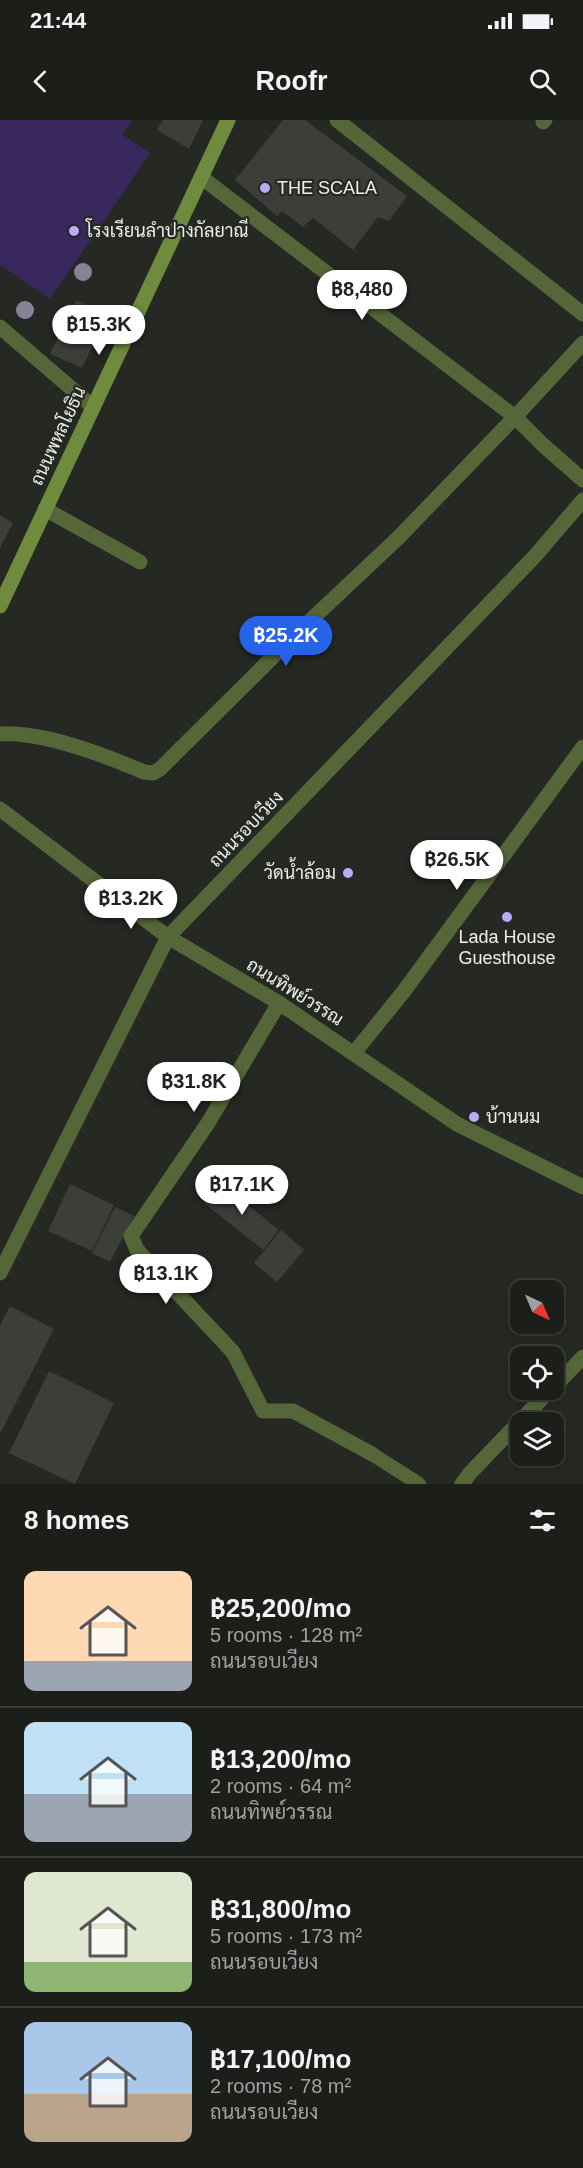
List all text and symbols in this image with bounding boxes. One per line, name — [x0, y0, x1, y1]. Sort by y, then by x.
text: 21:44 — [30, 8, 86, 33]
icon: back — [24, 65, 57, 98]
icon: search — [526, 65, 559, 98]
text: Roofr — [256, 66, 327, 96]
place label: THE SCALA — [277, 178, 377, 198]
marker: THE SCALA — [258, 181, 272, 195]
place label: โรงเรียนลำปางกัลยาณี — [85, 218, 248, 241]
marker: โรงเรียนลำปางกัลยาณี — [67, 224, 81, 238]
pin: ฿8,480 — [313, 270, 411, 321]
text: ฿8,480 — [331, 278, 393, 300]
pin: ฿15.3K — [50, 305, 148, 356]
text: ฿15.3K — [66, 313, 132, 335]
street label: ถนนพหลโยธิน — [24, 382, 90, 489]
pin: ฿25.2K — [237, 616, 335, 667]
text: ฿25.2K — [253, 624, 319, 646]
street label: ถนนรอบเวียง — [203, 785, 287, 871]
pin: ฿26.5K — [408, 840, 506, 891]
text: ฿26.5K — [424, 848, 490, 870]
place label: วัดน้ำล้อม — [264, 857, 336, 883]
marker: วัดน้ำล้อม — [341, 866, 355, 880]
pin: ฿13.2K — [82, 879, 180, 930]
text: ฿13.2K — [98, 887, 164, 909]
marker: Lada House Guesthouse — [500, 910, 514, 924]
place label: Lada House Guesthouse — [458, 927, 556, 968]
street label: ถนนทิพย์วรรณ — [243, 952, 349, 1030]
pin: ฿31.8K — [145, 1062, 243, 1113]
text: ฿31.8K — [161, 1070, 227, 1092]
place label: บ้านนม — [486, 1105, 540, 1127]
marker: บ้านนม — [467, 1110, 481, 1124]
pin: ฿17.1K — [193, 1165, 291, 1216]
text: ฿17.1K — [209, 1173, 275, 1195]
pin: ฿13.1K — [117, 1254, 215, 1305]
text: ฿13.1K — [133, 1262, 199, 1284]
north arrow — [510, 1280, 564, 1334]
map controls — [510, 1280, 564, 1466]
button: locate — [510, 1346, 564, 1400]
button: layers — [510, 1412, 564, 1466]
icon: filters — [526, 1504, 559, 1537]
text: 8 homes — [24, 1505, 130, 1535]
text: ฿25,200/mo — [210, 1593, 351, 1623]
icon: home — [72, 1595, 144, 1667]
text: 5 rooms · 128 m² — [210, 1624, 362, 1646]
text: ถนนรอบเวียง — [210, 1650, 318, 1672]
text: ฿13,200/mo — [210, 1744, 351, 1774]
icon: home — [72, 1746, 144, 1818]
text: 2 rooms · 64 m² — [210, 1775, 351, 1797]
text: ถนนทิพย์วรรณ — [210, 1801, 332, 1823]
text: ฿31,800/mo — [210, 1894, 351, 1924]
icon: home — [72, 1896, 144, 1968]
text: 5 rooms · 173 m² — [210, 1925, 362, 1947]
text: ถนนรอบเวียง — [210, 1951, 318, 1973]
text: ฿17,100/mo — [210, 2044, 351, 2074]
icon: home — [72, 2046, 144, 2118]
text: 2 rooms · 78 m² — [210, 2075, 351, 2097]
text: ถนนรอบเวียง — [210, 2101, 318, 2123]

